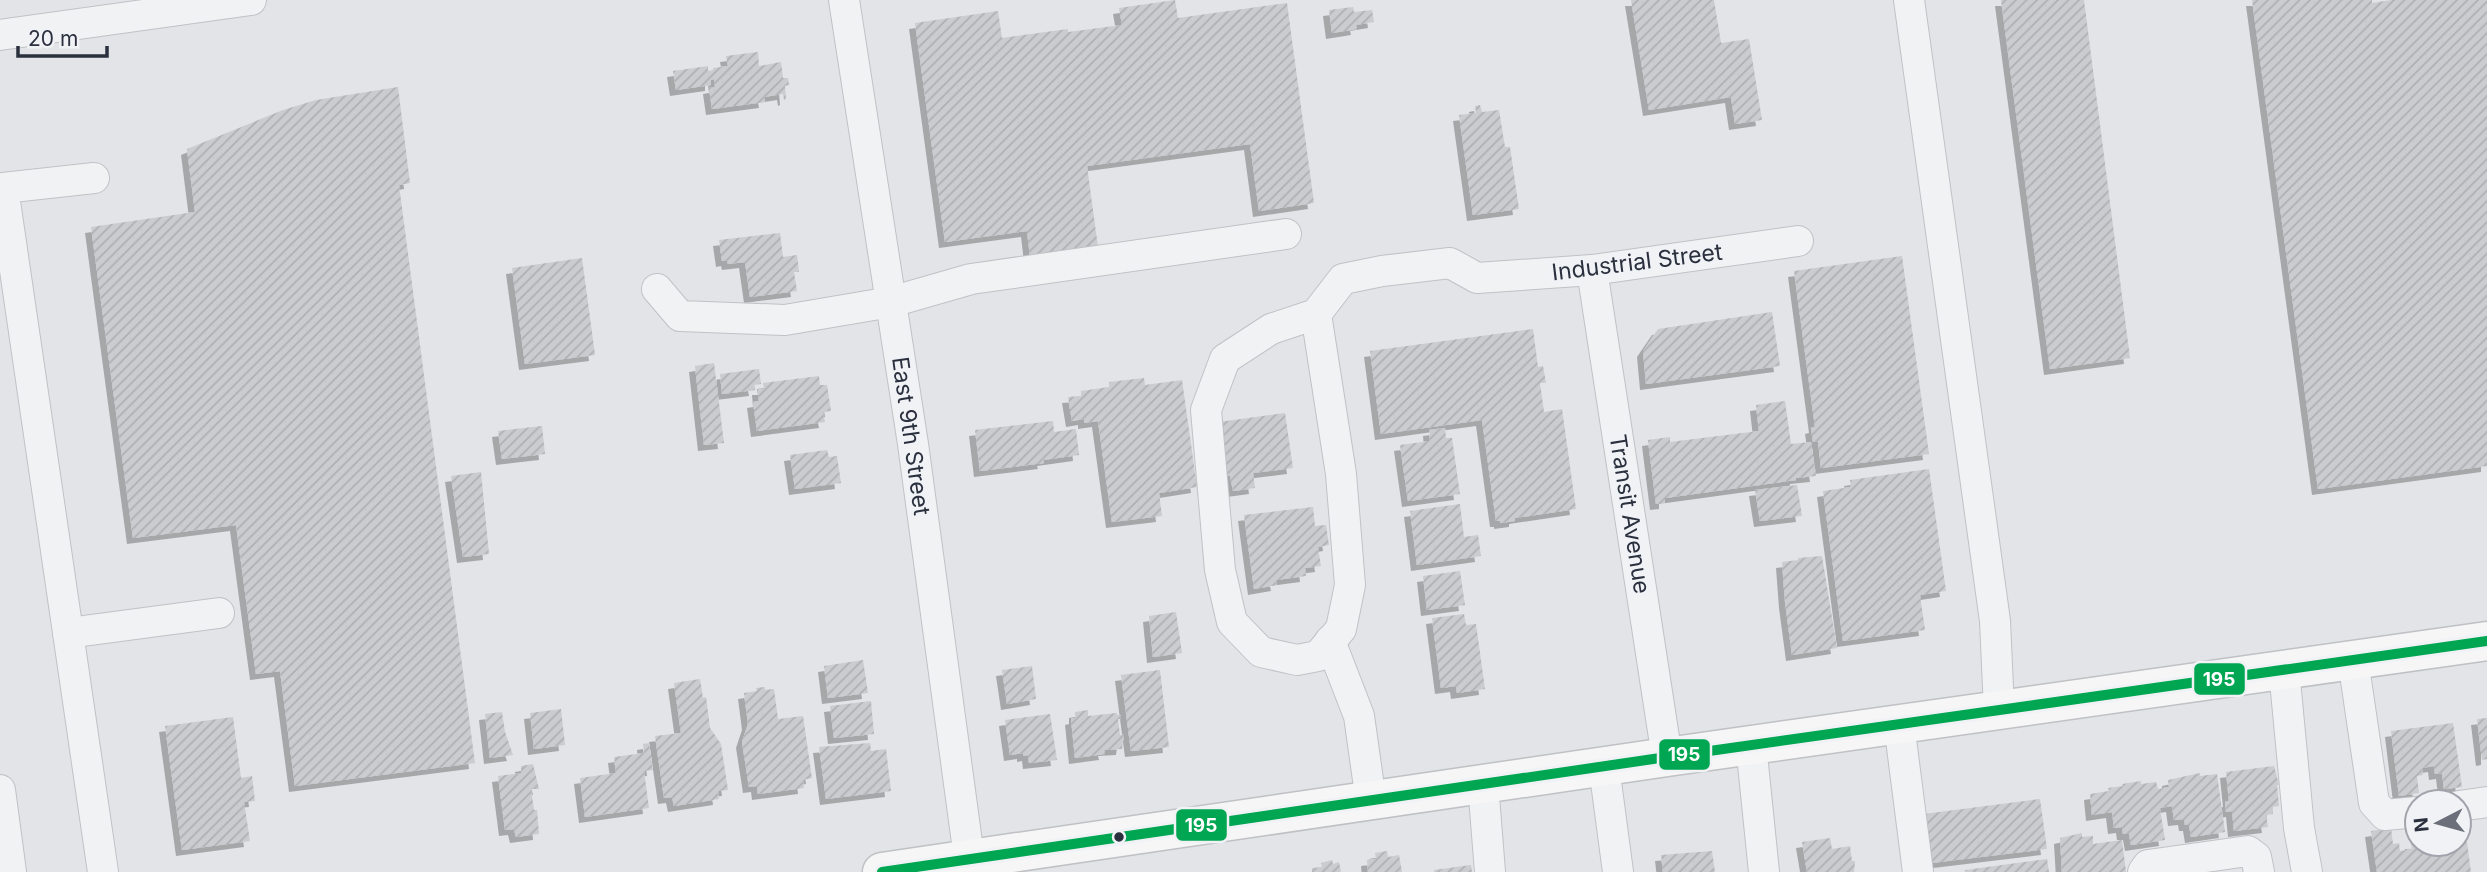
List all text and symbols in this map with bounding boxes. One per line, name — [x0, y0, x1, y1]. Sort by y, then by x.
scale bar — [18, 14, 107, 58]
text: 20 m — [28, 26, 78, 51]
street label: Industrial Street — [1550, 238, 1724, 286]
street label: East 9th Street — [886, 355, 936, 518]
street label: Transit Avenue — [1604, 432, 1656, 596]
line badge: 195 — [2193, 662, 2246, 696]
text: 195 — [2203, 668, 2235, 691]
line badge: 195 — [1658, 738, 1711, 771]
text: 195 — [1668, 743, 1700, 766]
north arrow — [2403, 788, 2473, 858]
line badge: 195 — [1175, 808, 1228, 842]
text: 195 — [1185, 814, 1217, 837]
text: N — [2409, 816, 2434, 833]
unlabelled marker — [1112, 830, 1126, 844]

